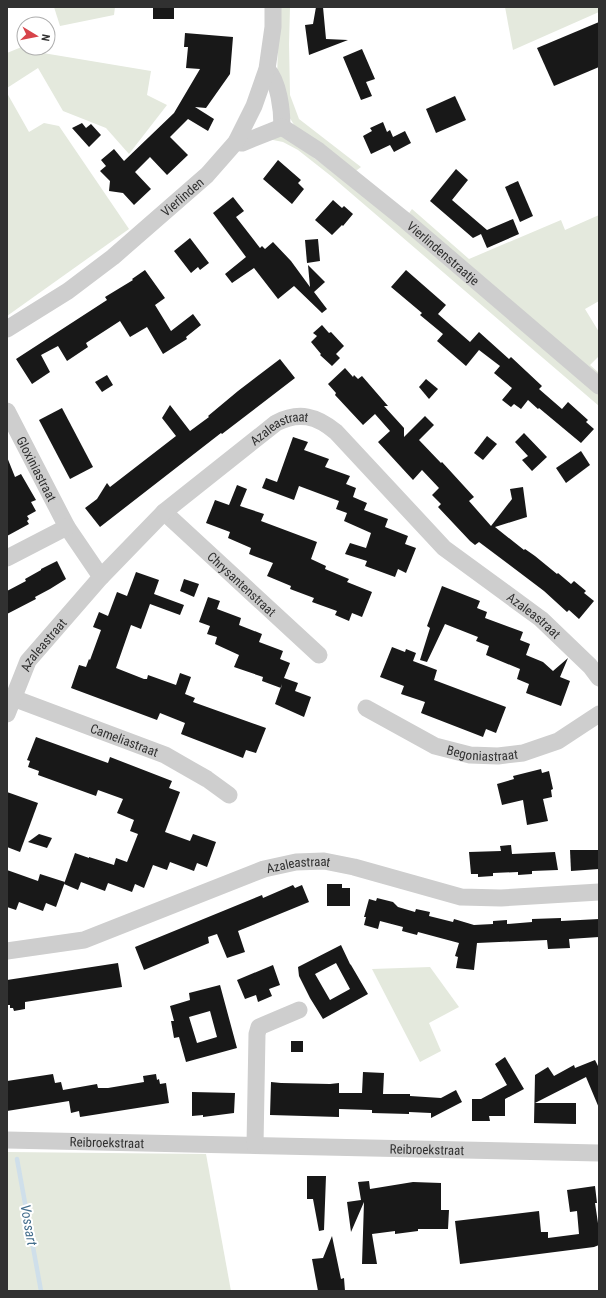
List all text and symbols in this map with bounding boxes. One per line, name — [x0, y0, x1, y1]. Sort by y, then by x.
north arrow — [16, 16, 56, 56]
text: N — [38, 33, 52, 42]
street label: Vierlinden — [158, 174, 206, 219]
street label: Vierlindenstraatje — [404, 218, 483, 288]
street label: Azaleastraat — [247, 409, 310, 448]
street label: Gloxiniastraat — [14, 434, 60, 504]
street label: Chrysantenstraat — [205, 549, 279, 619]
street label: Azaleastraat — [504, 589, 564, 642]
street label: Azaleastraat — [17, 615, 69, 673]
street label: Cameliastraat — [88, 720, 161, 759]
street label: Begoniastraat — [445, 742, 519, 763]
street label: Azaleastraat — [265, 853, 332, 876]
street label: Reibroekstraat — [70, 1134, 145, 1151]
street label: Reibroekstraat — [389, 1141, 464, 1158]
water label: Vossart — [18, 1203, 41, 1248]

